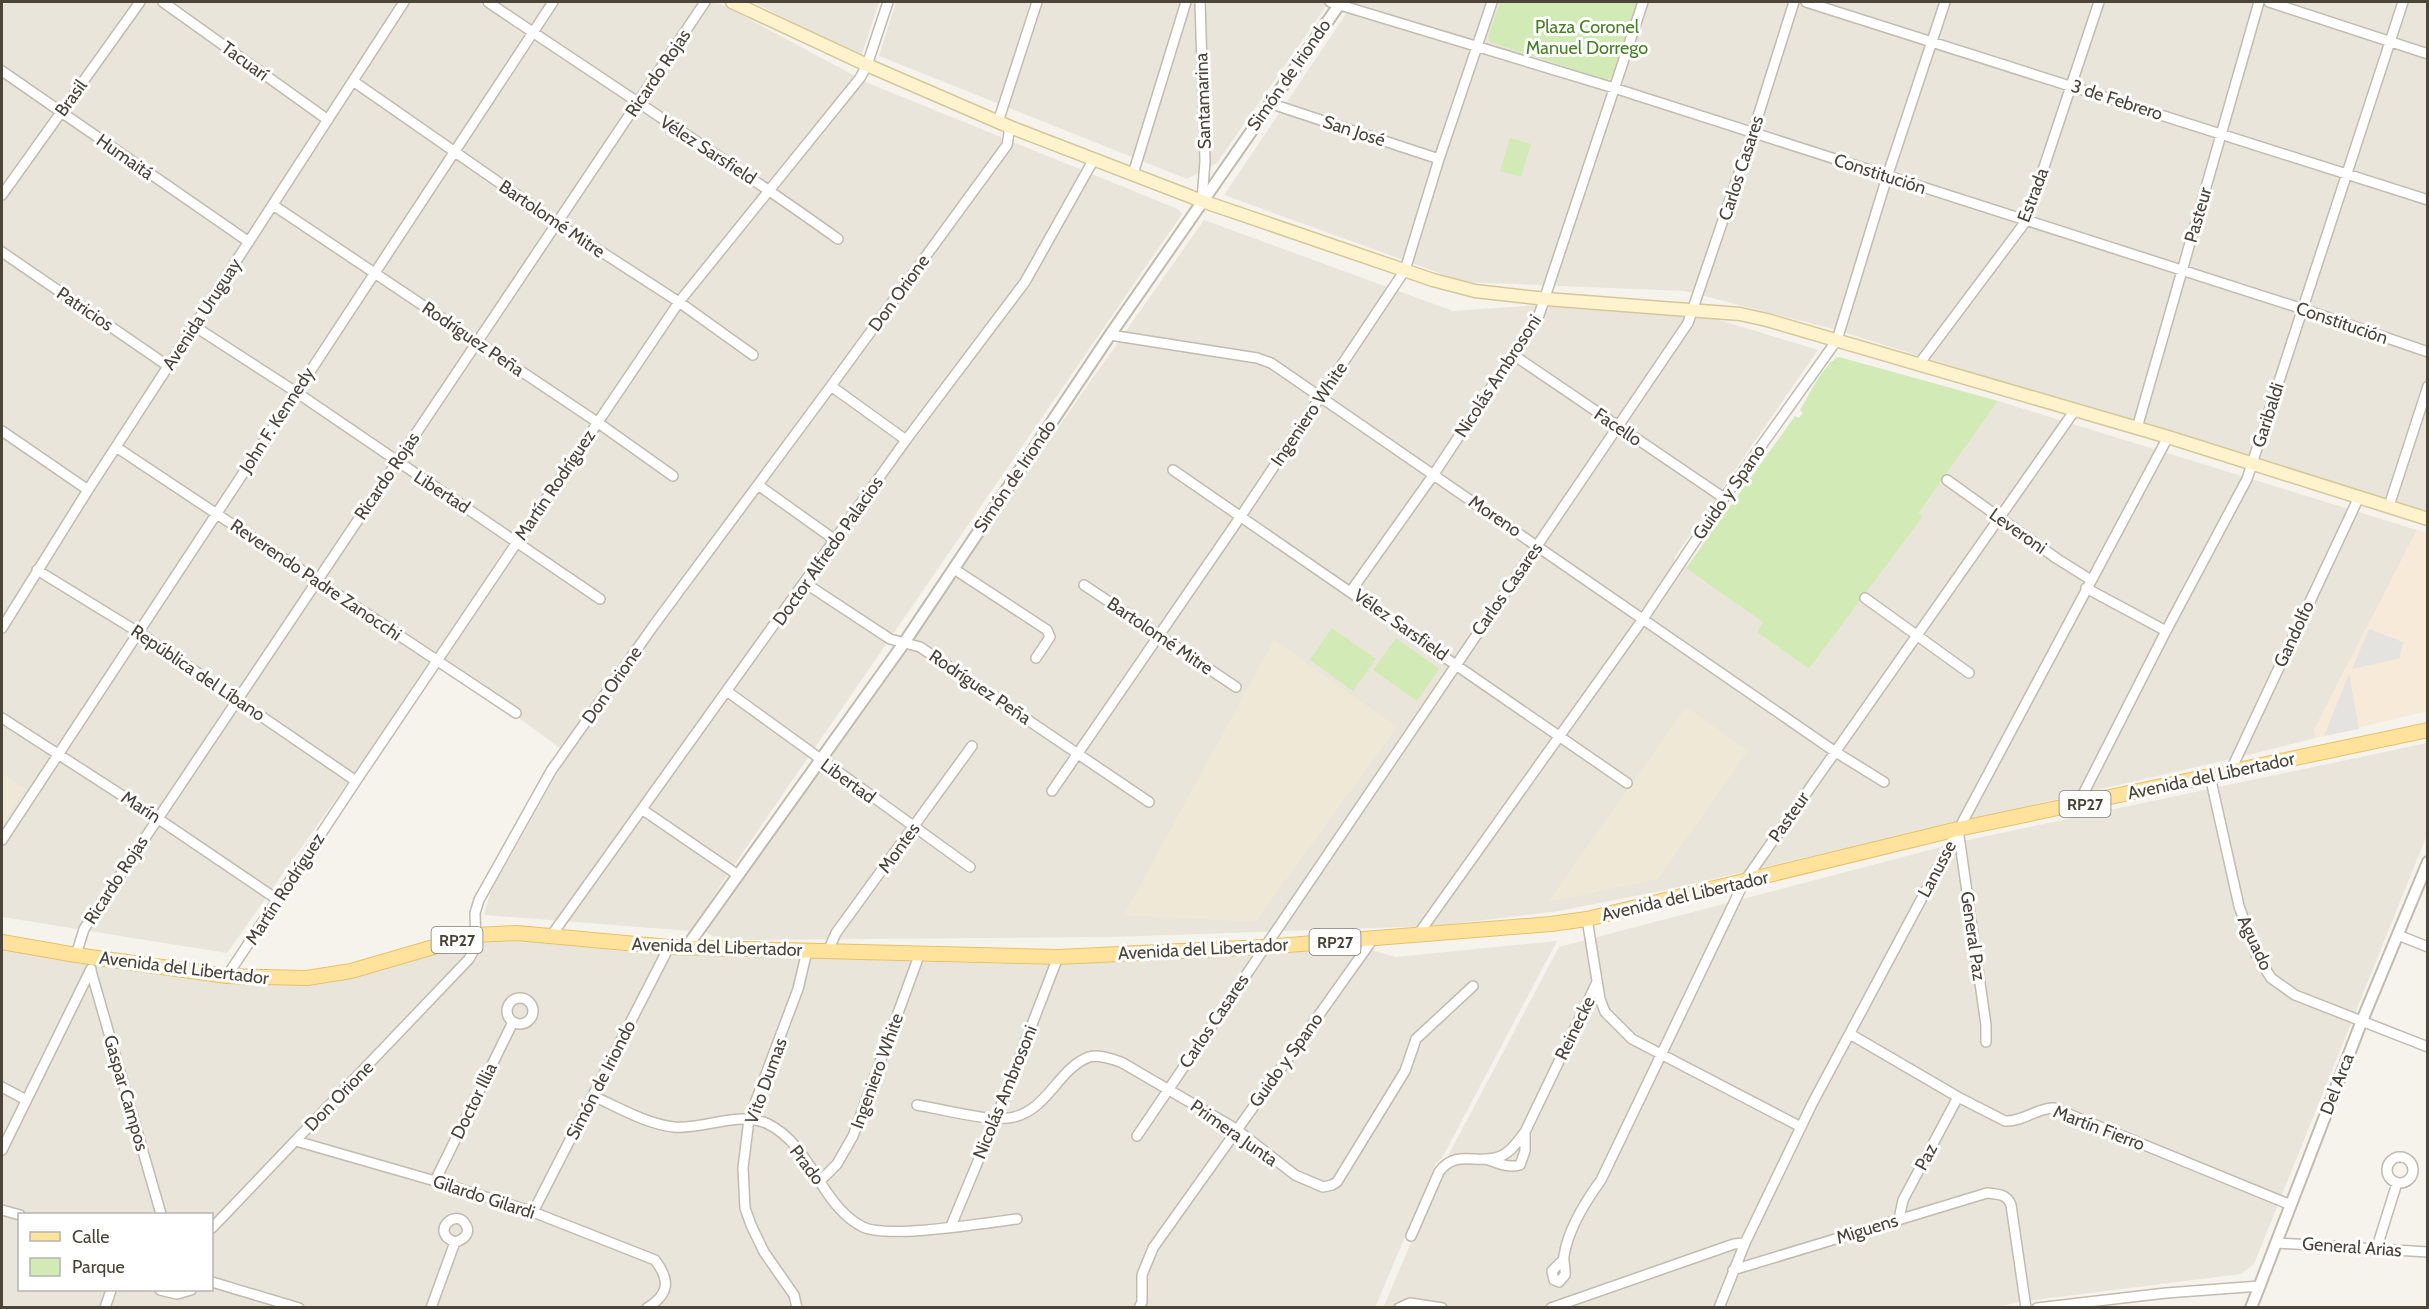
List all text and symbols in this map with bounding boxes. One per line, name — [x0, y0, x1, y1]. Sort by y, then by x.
street label: Simón de Iriondo — [1242, 15, 1336, 135]
park label: Plaza Coronel Manuel Dorrego — [1526, 16, 1648, 59]
street label: Ricardo Rojas — [621, 25, 695, 121]
street label: Tacuarí — [217, 37, 273, 86]
street label: Santamarina — [1190, 52, 1216, 150]
street label: Brasil — [50, 75, 92, 121]
street label: 3 de Febrero — [2068, 75, 2166, 125]
street label: Vélez Sarsfield — [656, 111, 760, 189]
street label: San José — [1320, 111, 1388, 151]
street label: Carlos Casares — [1714, 113, 1768, 223]
street label: Humaitá — [92, 129, 158, 185]
street label: Constitución — [1831, 149, 1929, 199]
street label: Estrada — [2013, 164, 2053, 225]
street label: Bartolomé Mitre — [495, 175, 609, 263]
street label: Pasteur — [2180, 185, 2216, 245]
street label: Don Orione — [864, 250, 934, 336]
street label: Avenida Uruguay — [158, 254, 246, 374]
street label: Patricios — [53, 282, 117, 336]
street label: Rodríguez Peña — [418, 297, 528, 381]
street label: Constitución — [2293, 297, 2391, 349]
street label: Nicolás Ambrosoni — [1450, 310, 1546, 442]
street label: Ingeniero White — [1266, 358, 1352, 470]
street label: John F. Kennedy — [234, 363, 319, 478]
street label: Garibaldi — [2247, 380, 2289, 450]
street label: Facello — [1590, 403, 1646, 451]
street label: Simón de Iriondo — [969, 415, 1061, 536]
street label: Martín Rodríguez — [510, 425, 600, 545]
street label: Ricardo Rojas — [350, 428, 424, 524]
street label: Guido y Spano — [1688, 440, 1770, 544]
street label: Libertad — [410, 466, 474, 518]
street label: Doctor Alfredo Palacios — [768, 472, 888, 630]
street label: Moreno — [1464, 490, 1526, 542]
street label: Leveroni — [1985, 503, 2051, 559]
street label: Reverendo Padre Zanocchi — [226, 514, 406, 646]
street label: Carlos Casares — [1467, 538, 1547, 640]
street label: Vélez Sarsfield — [1349, 584, 1453, 666]
street label: Bartolomé Mitre — [1103, 592, 1217, 680]
street label: Gandolfo — [2269, 597, 2319, 671]
street label: República del Líbano — [127, 620, 269, 726]
street label: Don Orione — [577, 642, 647, 728]
street label: Rodríguez Peña — [925, 645, 1035, 729]
street label: Avenida del Libertador — [2125, 747, 2297, 804]
street label: Libertad — [816, 754, 880, 808]
street label: Marín — [117, 786, 165, 828]
street label: Pasteur — [1764, 787, 1814, 846]
road number: RP27 — [2060, 791, 2110, 817]
street label: Montes — [873, 819, 925, 877]
street label: Martín Rodríguez — [241, 829, 330, 949]
street label: Ricardo Rojas — [79, 832, 153, 928]
street label: Lanusse — [1913, 837, 1961, 901]
street label: Avenida del Libertador — [1599, 866, 1771, 926]
street label: General Paz — [1956, 890, 1990, 983]
street label: Aguado — [2233, 912, 2277, 974]
road number: RP27 — [432, 927, 482, 953]
road number: RP27 — [1310, 929, 1360, 955]
street label: Avenida del Libertador — [631, 933, 803, 961]
street label: Avenida del Libertador — [1117, 934, 1289, 964]
street label: Avenida del Libertador — [98, 947, 270, 989]
street label: Carlos Casares — [1174, 970, 1254, 1072]
street label: Reinecke — [1550, 993, 1600, 1063]
street label: Guido y Spano — [1244, 1008, 1328, 1112]
street label: Ingeniero White — [846, 1010, 908, 1132]
street label: Simón de Iriondo — [561, 1017, 641, 1143]
street label: Nicolás Ambrosoni — [968, 1022, 1042, 1162]
street label: Gaspar Campos — [99, 1033, 153, 1153]
street label: Vito Dumas — [740, 1035, 792, 1127]
street label: Del Arca — [2315, 1050, 2359, 1118]
street label: Don Orione — [300, 1056, 378, 1136]
street label: Doctor Illia — [446, 1059, 502, 1143]
street label: Primera Junta — [1186, 1095, 1282, 1171]
street label: Martín Fierro — [2050, 1100, 2148, 1156]
street label: Paz — [1910, 1139, 1942, 1174]
street label: Prado — [785, 1141, 829, 1189]
street label: Gilardo Gilardi — [430, 1170, 538, 1224]
street label: Miguens — [1833, 1209, 1901, 1249]
legend — [18, 1213, 213, 1291]
text: Calle — [72, 1226, 109, 1248]
street label: General Arias — [2302, 1233, 2402, 1261]
text: Parque — [72, 1256, 125, 1278]

